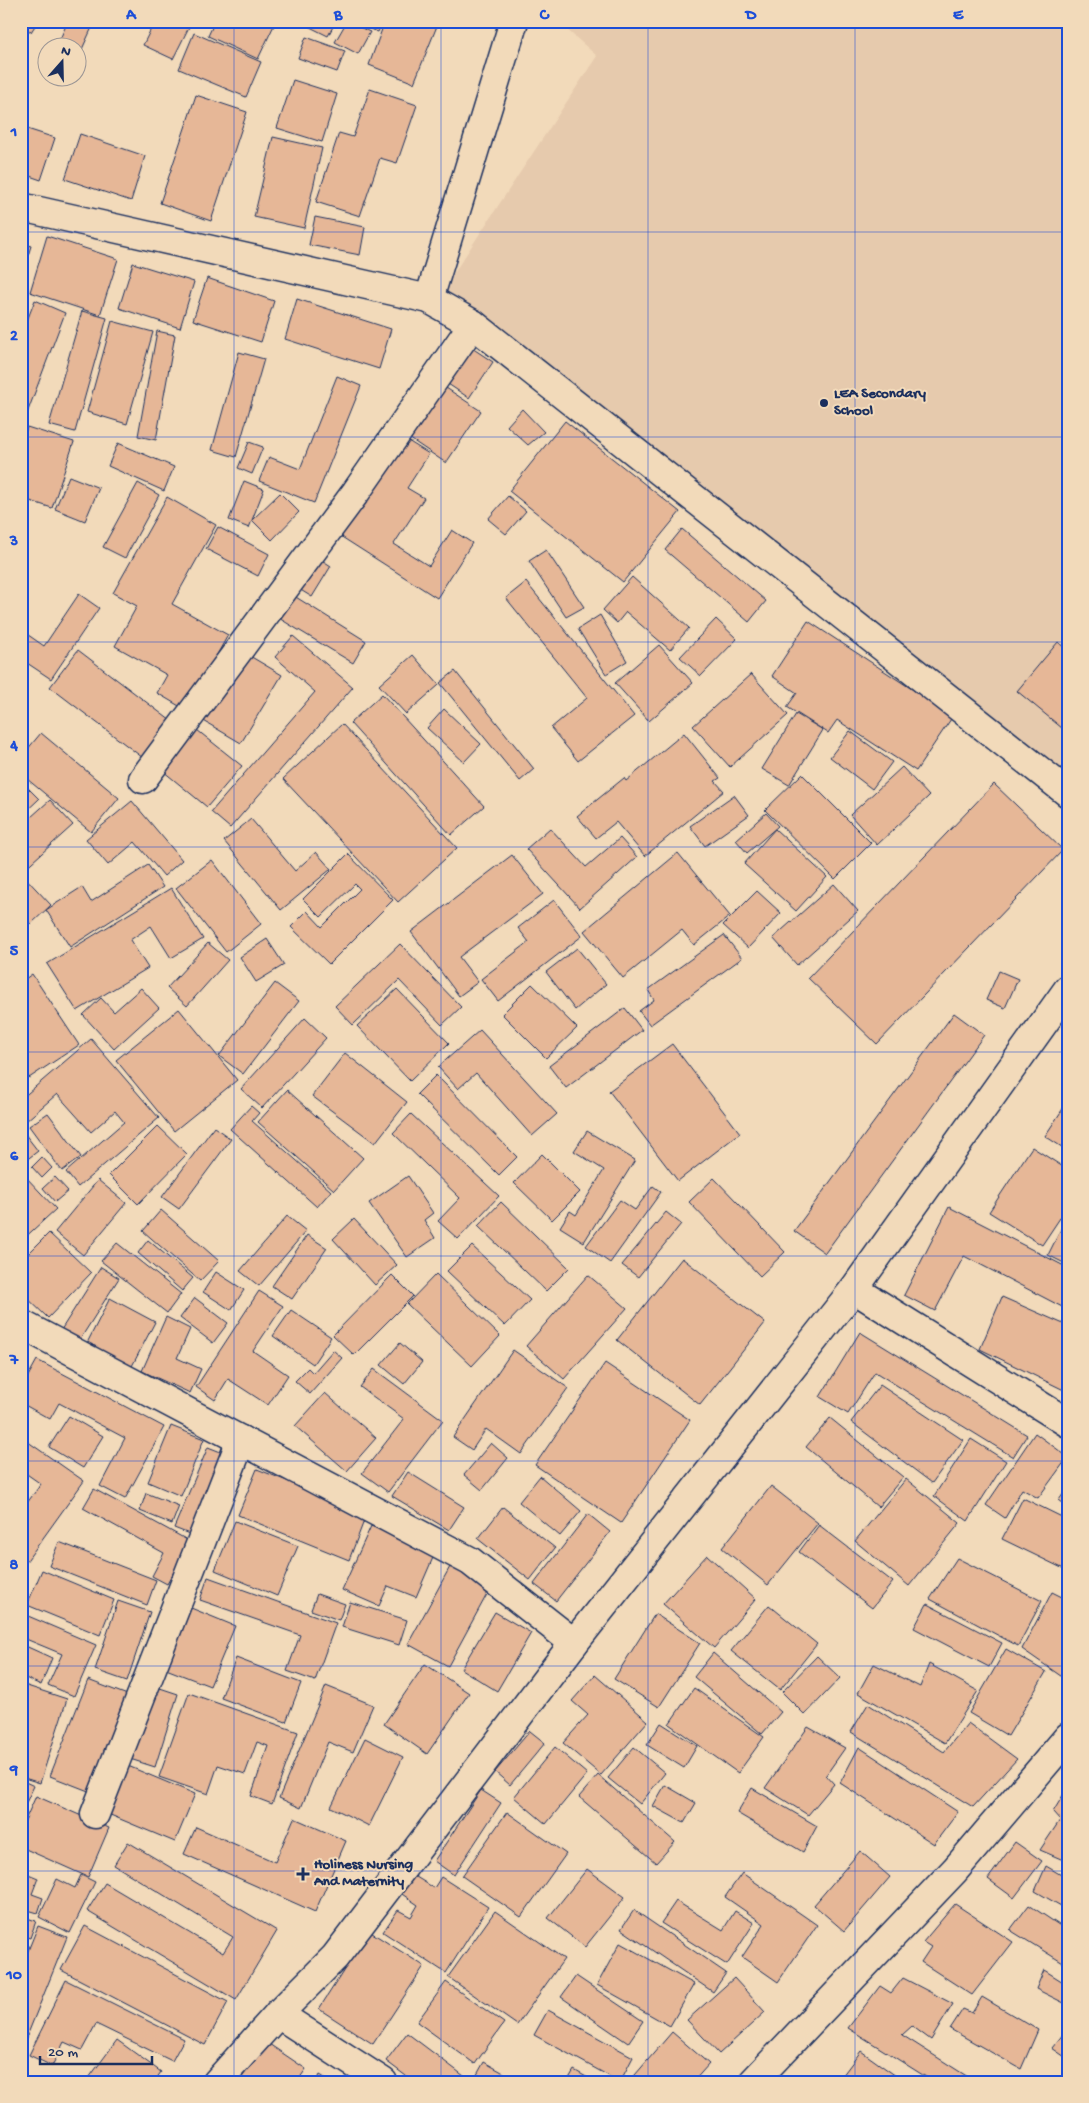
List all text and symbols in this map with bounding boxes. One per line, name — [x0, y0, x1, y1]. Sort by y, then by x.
text: A — [125, 7, 137, 26]
text: B — [333, 7, 343, 26]
text: C — [539, 7, 550, 26]
text: D — [744, 7, 757, 26]
text: E — [953, 7, 964, 26]
north arrow — [38, 38, 88, 88]
text: N — [58, 43, 73, 62]
text: 1 — [10, 124, 17, 143]
text: 2 — [10, 328, 18, 347]
place label: LEA Secondary School — [834, 385, 926, 420]
marker: LEA Secondary School — [818, 397, 830, 409]
text: 3 — [9, 533, 18, 552]
text: 4 — [9, 738, 18, 757]
text: 5 — [10, 943, 19, 962]
text: 6 — [10, 1148, 19, 1167]
text: 7 — [9, 1352, 19, 1371]
text: 8 — [10, 1557, 19, 1576]
text: 9 — [9, 1762, 18, 1781]
place label: Holiness Nursing And Maternity — [313, 1856, 413, 1891]
marker: Holiness Nursing And Maternity — [296, 1867, 310, 1881]
text: 10 — [5, 1967, 22, 1986]
scale bar — [40, 2033, 152, 2065]
text: 20 m — [48, 2044, 78, 2062]

